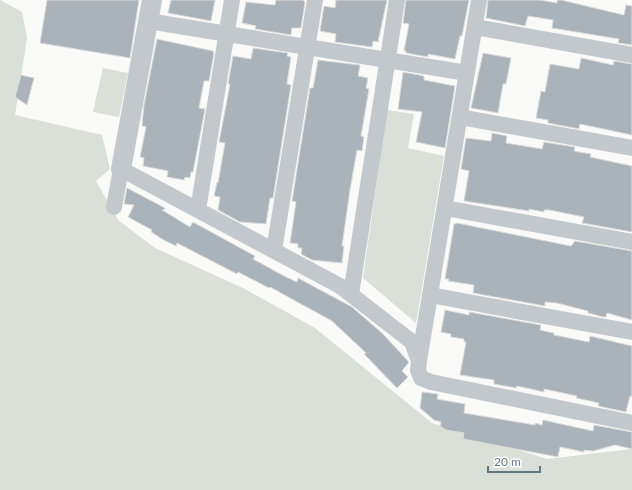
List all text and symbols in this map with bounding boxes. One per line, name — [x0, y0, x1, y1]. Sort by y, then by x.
scale bar — [488, 448, 540, 474]
text: 20 m — [494, 454, 521, 469]

